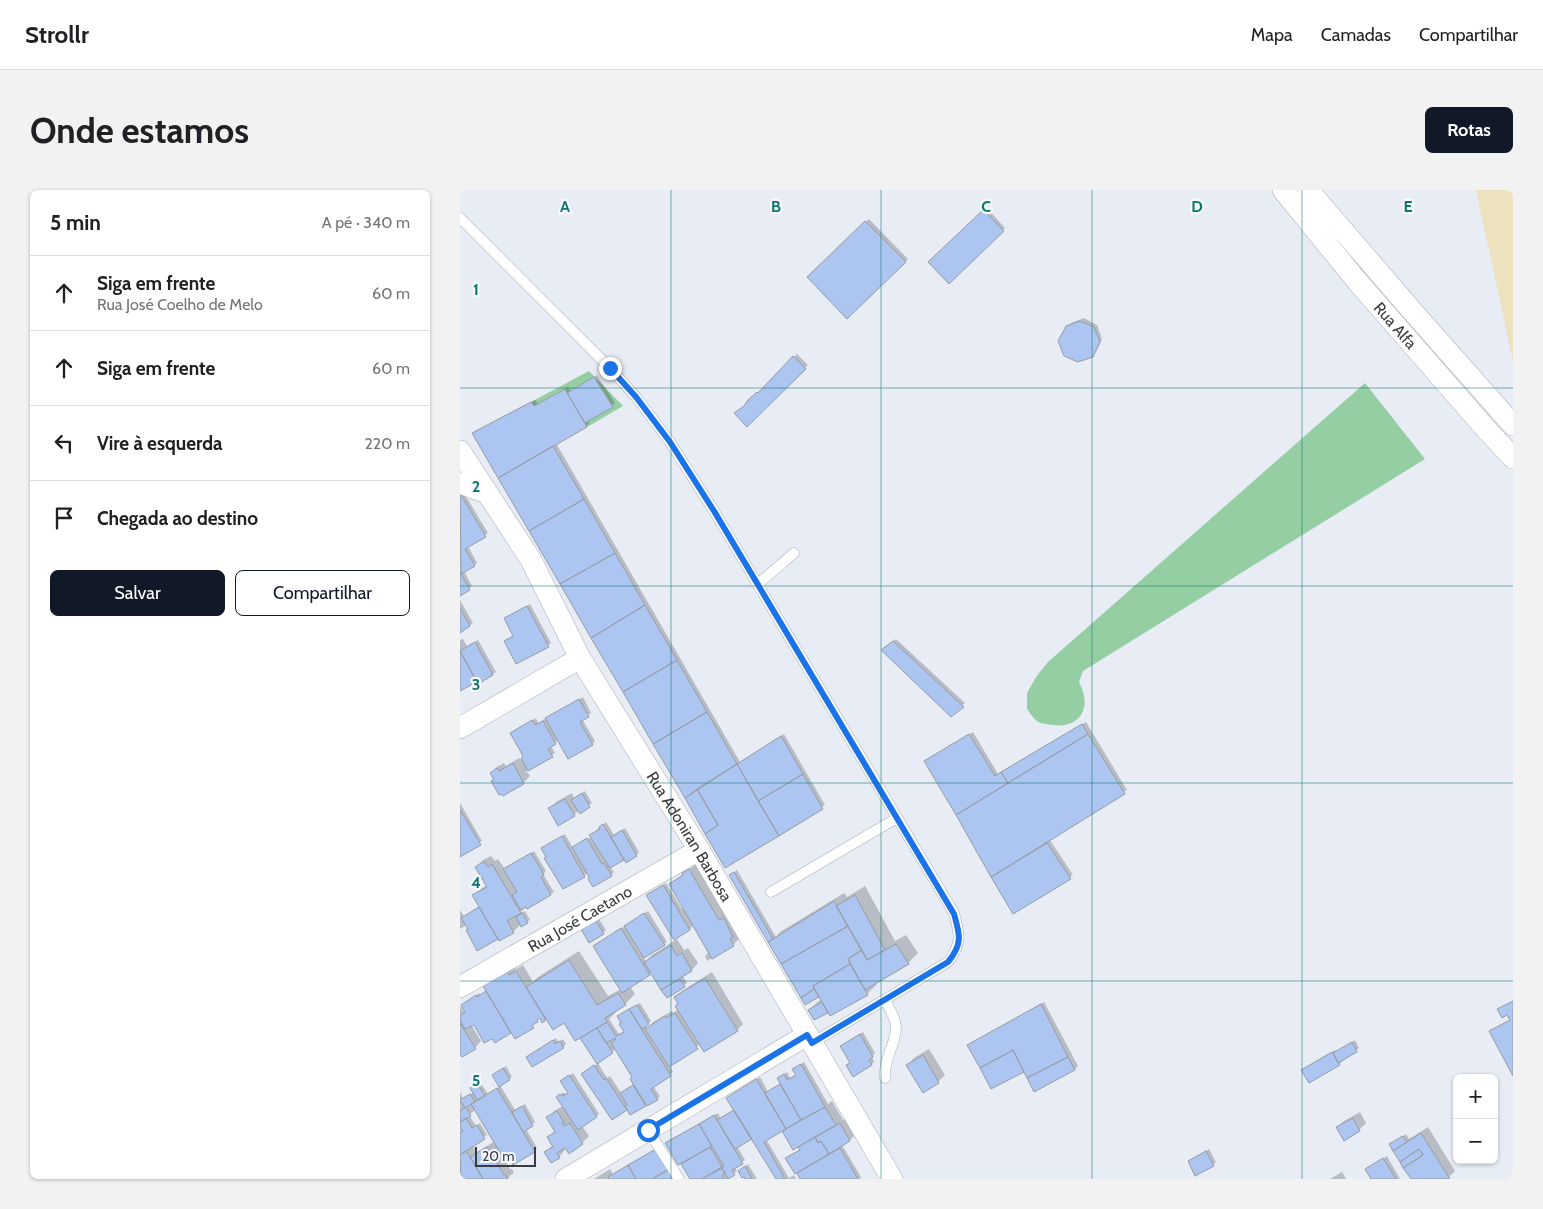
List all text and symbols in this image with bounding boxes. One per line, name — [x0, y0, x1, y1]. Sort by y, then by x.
text: Strollr — [25, 20, 89, 49]
text: Mapa — [1251, 24, 1293, 46]
text: Camadas — [1321, 24, 1391, 46]
text: Compartilhar — [1419, 24, 1518, 46]
button: Rotas — [1425, 107, 1513, 153]
text: Onde estamos — [30, 109, 249, 152]
text: A — [560, 197, 570, 216]
text: B — [771, 197, 781, 216]
text: C — [981, 197, 991, 216]
text: D — [1191, 197, 1203, 216]
text: E — [1403, 197, 1413, 216]
text: 5 min — [50, 210, 101, 235]
text: A pé · 340 m — [322, 213, 410, 232]
text: Siga em frente — [97, 272, 215, 295]
icon: ahead — [50, 279, 78, 307]
text: 1 — [473, 280, 479, 299]
text: 60 m — [372, 284, 410, 303]
text: Rua José Coelho de Melo — [97, 295, 263, 314]
street label: Rua Alfa — [1370, 298, 1421, 353]
icon: ahead — [50, 354, 78, 382]
text: Siga em frente — [97, 357, 215, 380]
route end — [599, 357, 622, 380]
text: 60 m — [372, 359, 410, 378]
icon: left — [50, 429, 78, 457]
text: Vire à esquerda — [97, 432, 223, 455]
text: 220 m — [364, 434, 410, 453]
text: 2 — [472, 477, 480, 496]
icon: arrive — [50, 504, 78, 532]
text: Chegada ao destino — [97, 507, 258, 530]
button: Salvar — [50, 570, 225, 616]
button: Compartilhar — [235, 570, 410, 616]
text: 3 — [472, 675, 480, 694]
street label: Rua Adoniran Barbosa — [643, 768, 736, 905]
text: 4 — [471, 873, 481, 892]
street label: Rua José Caetano — [525, 881, 636, 956]
text: 5 — [472, 1071, 480, 1090]
map controls — [1453, 1074, 1498, 1164]
button: + — [1453, 1074, 1498, 1119]
route start — [637, 1119, 660, 1142]
button: − — [1453, 1119, 1498, 1164]
scale bar — [475, 1144, 536, 1167]
text: 20 m — [482, 1147, 515, 1165]

